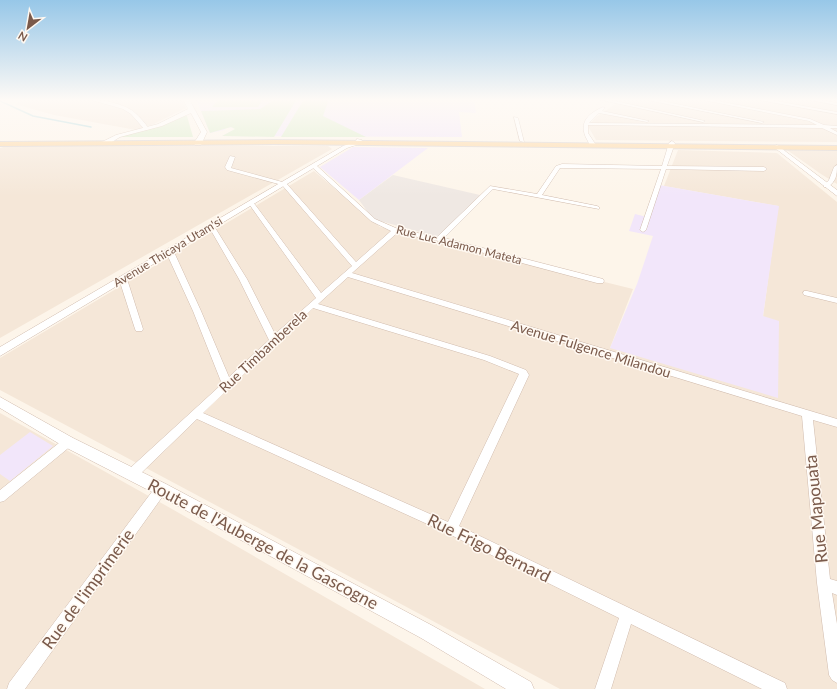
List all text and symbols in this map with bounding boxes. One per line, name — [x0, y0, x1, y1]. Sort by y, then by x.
north arrow — [8, 8, 48, 48]
text: N — [16, 29, 30, 45]
street label: Avenue Thicaya Utam'si — [110, 213, 225, 290]
street label: Rue Luc Adamon Mateta — [395, 222, 524, 267]
street label: Rue Timbamberela — [215, 306, 310, 396]
street label: Avenue Fulgence Milandou — [509, 316, 673, 381]
street label: Rue Mapouata — [799, 454, 832, 564]
street label: Route de l'Auberge de la Gascogne — [144, 474, 382, 613]
street label: Rue Frigo Bernard — [424, 509, 554, 586]
street label: Rue de l'imprimerie — [37, 524, 138, 653]

